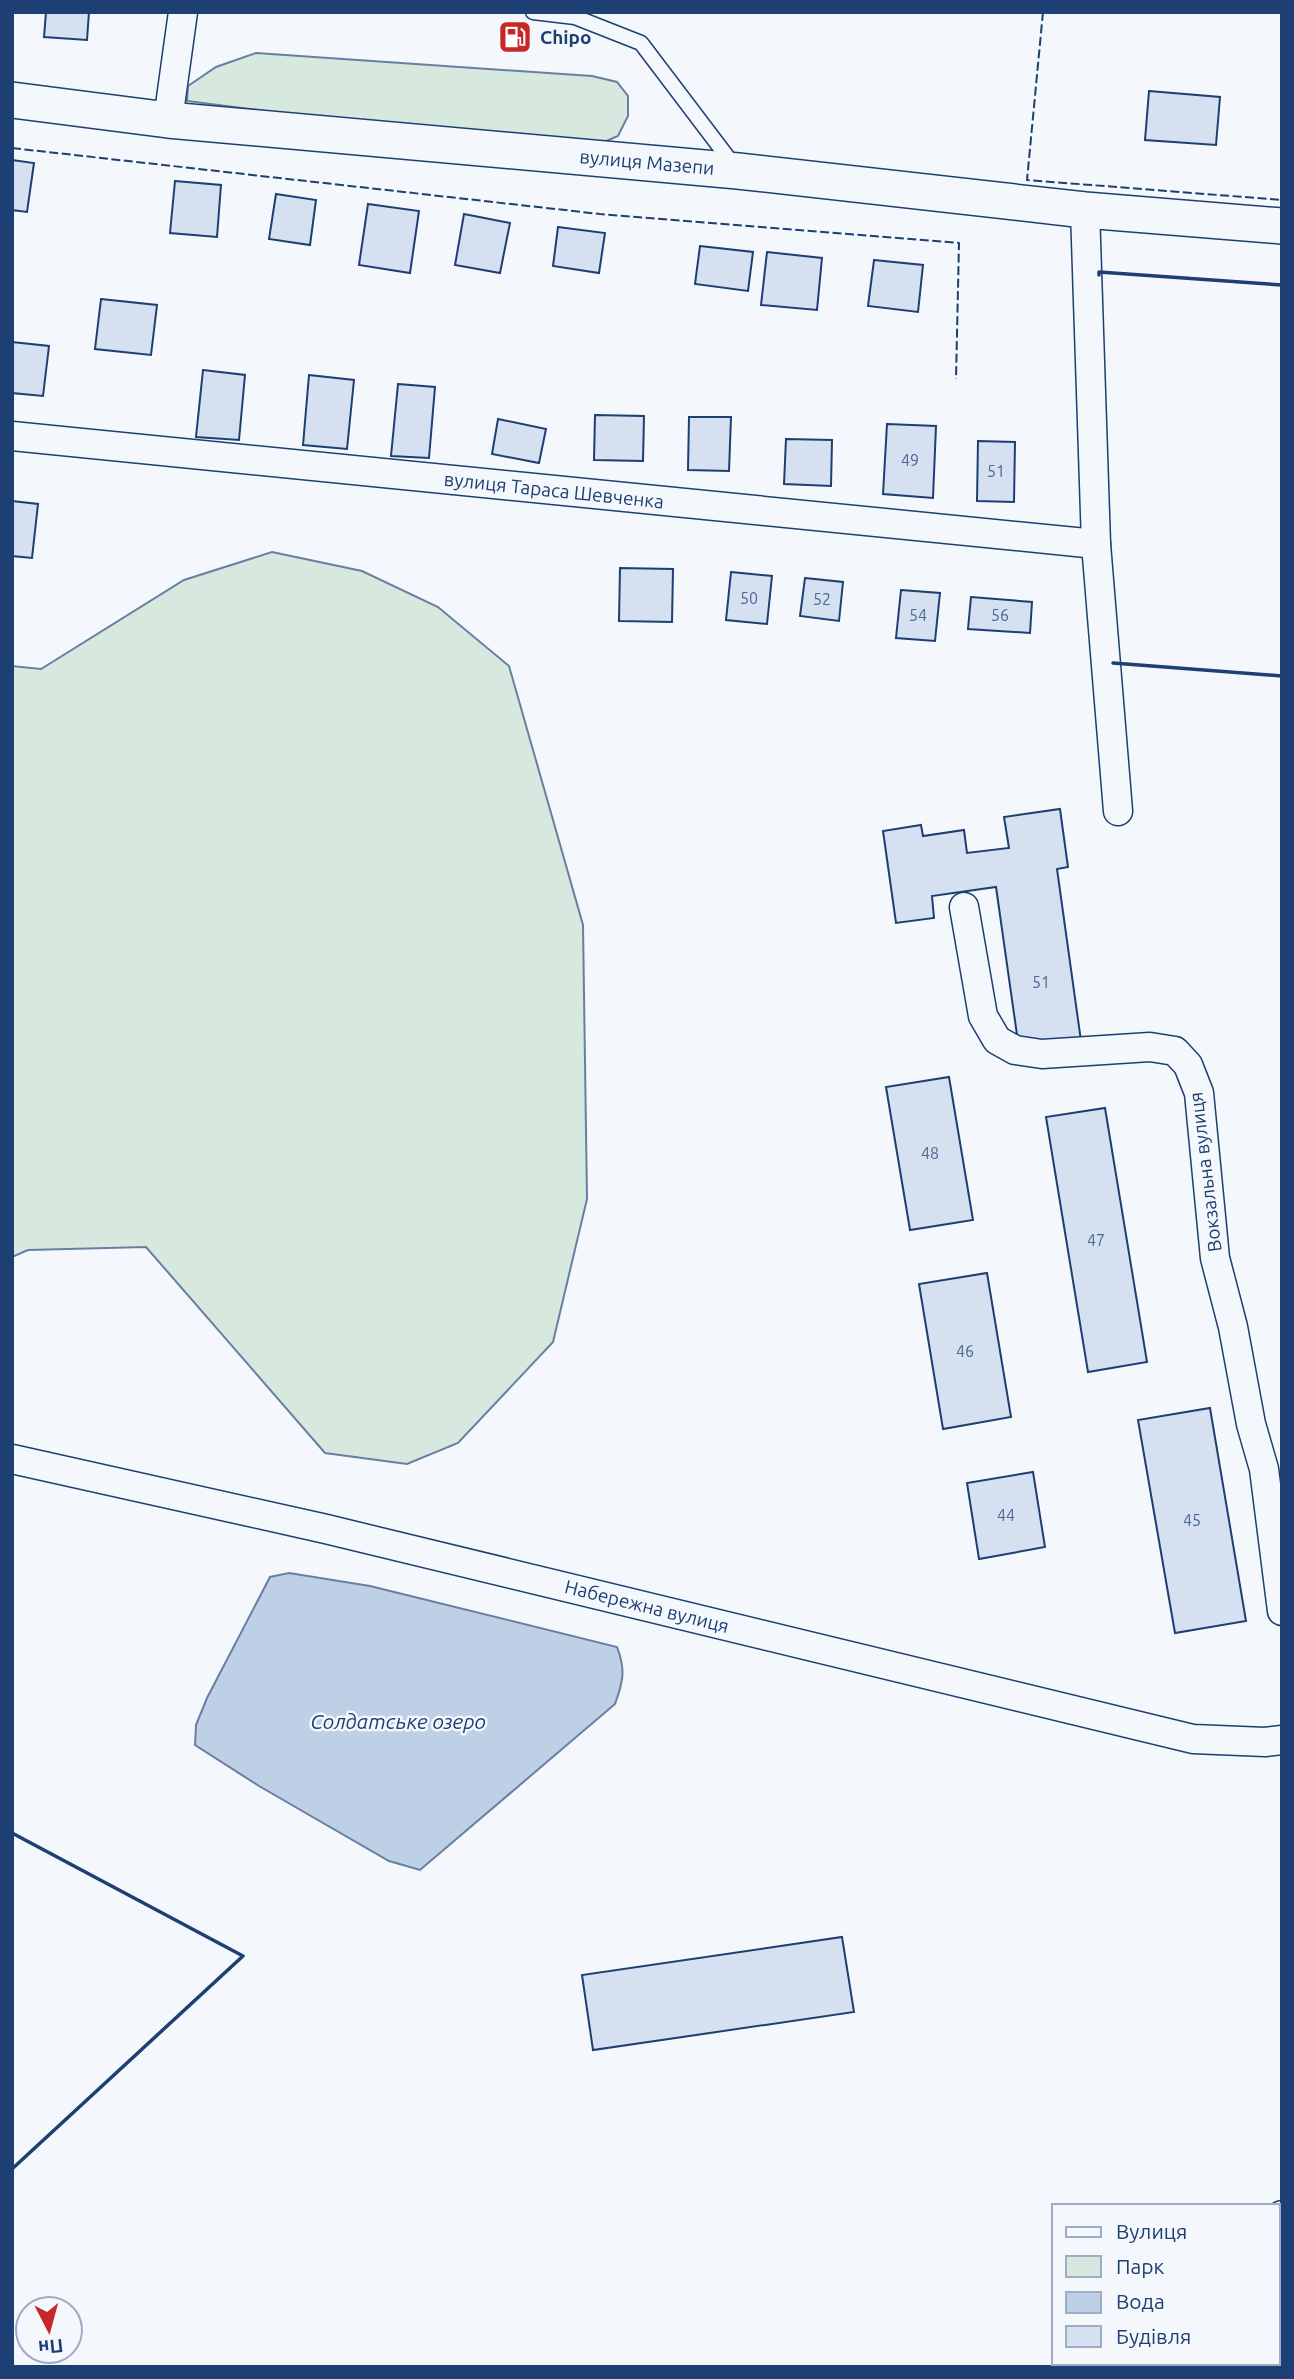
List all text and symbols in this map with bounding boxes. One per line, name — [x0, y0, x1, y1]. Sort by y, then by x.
fuel station icon: Chipo — [496, 18, 534, 56]
place label: Chipo — [540, 26, 591, 48]
street label: вулиця Мазепи — [579, 145, 715, 179]
house number: 49 — [901, 451, 919, 469]
house number: 51 — [987, 462, 1005, 480]
street label: вулиця Тараса Шевченка — [443, 467, 665, 513]
house number: 50 — [740, 589, 758, 607]
house number: 52 — [813, 590, 831, 608]
house number: 54 — [909, 606, 927, 624]
house number: 56 — [991, 606, 1009, 624]
house number: 51 — [1032, 973, 1050, 991]
street label: Вокзальна вулиця — [1184, 1091, 1226, 1253]
house number: 48 — [921, 1144, 939, 1162]
house number: 47 — [1087, 1231, 1105, 1249]
house number: 46 — [956, 1342, 974, 1360]
house number: 44 — [997, 1506, 1015, 1524]
house number: 45 — [1183, 1511, 1201, 1529]
street label: Набережна вулиця — [563, 1575, 731, 1637]
water label: Солдатське озеро — [310, 1709, 486, 1733]
legend — [1052, 2204, 1280, 2365]
text: Вулиця — [1116, 2219, 1187, 2243]
text: Парк — [1116, 2254, 1165, 2278]
text: Вода — [1116, 2289, 1165, 2313]
north arrow — [14, 2295, 84, 2365]
text: Будівля — [1116, 2324, 1191, 2348]
text: Пн — [37, 2335, 64, 2359]

